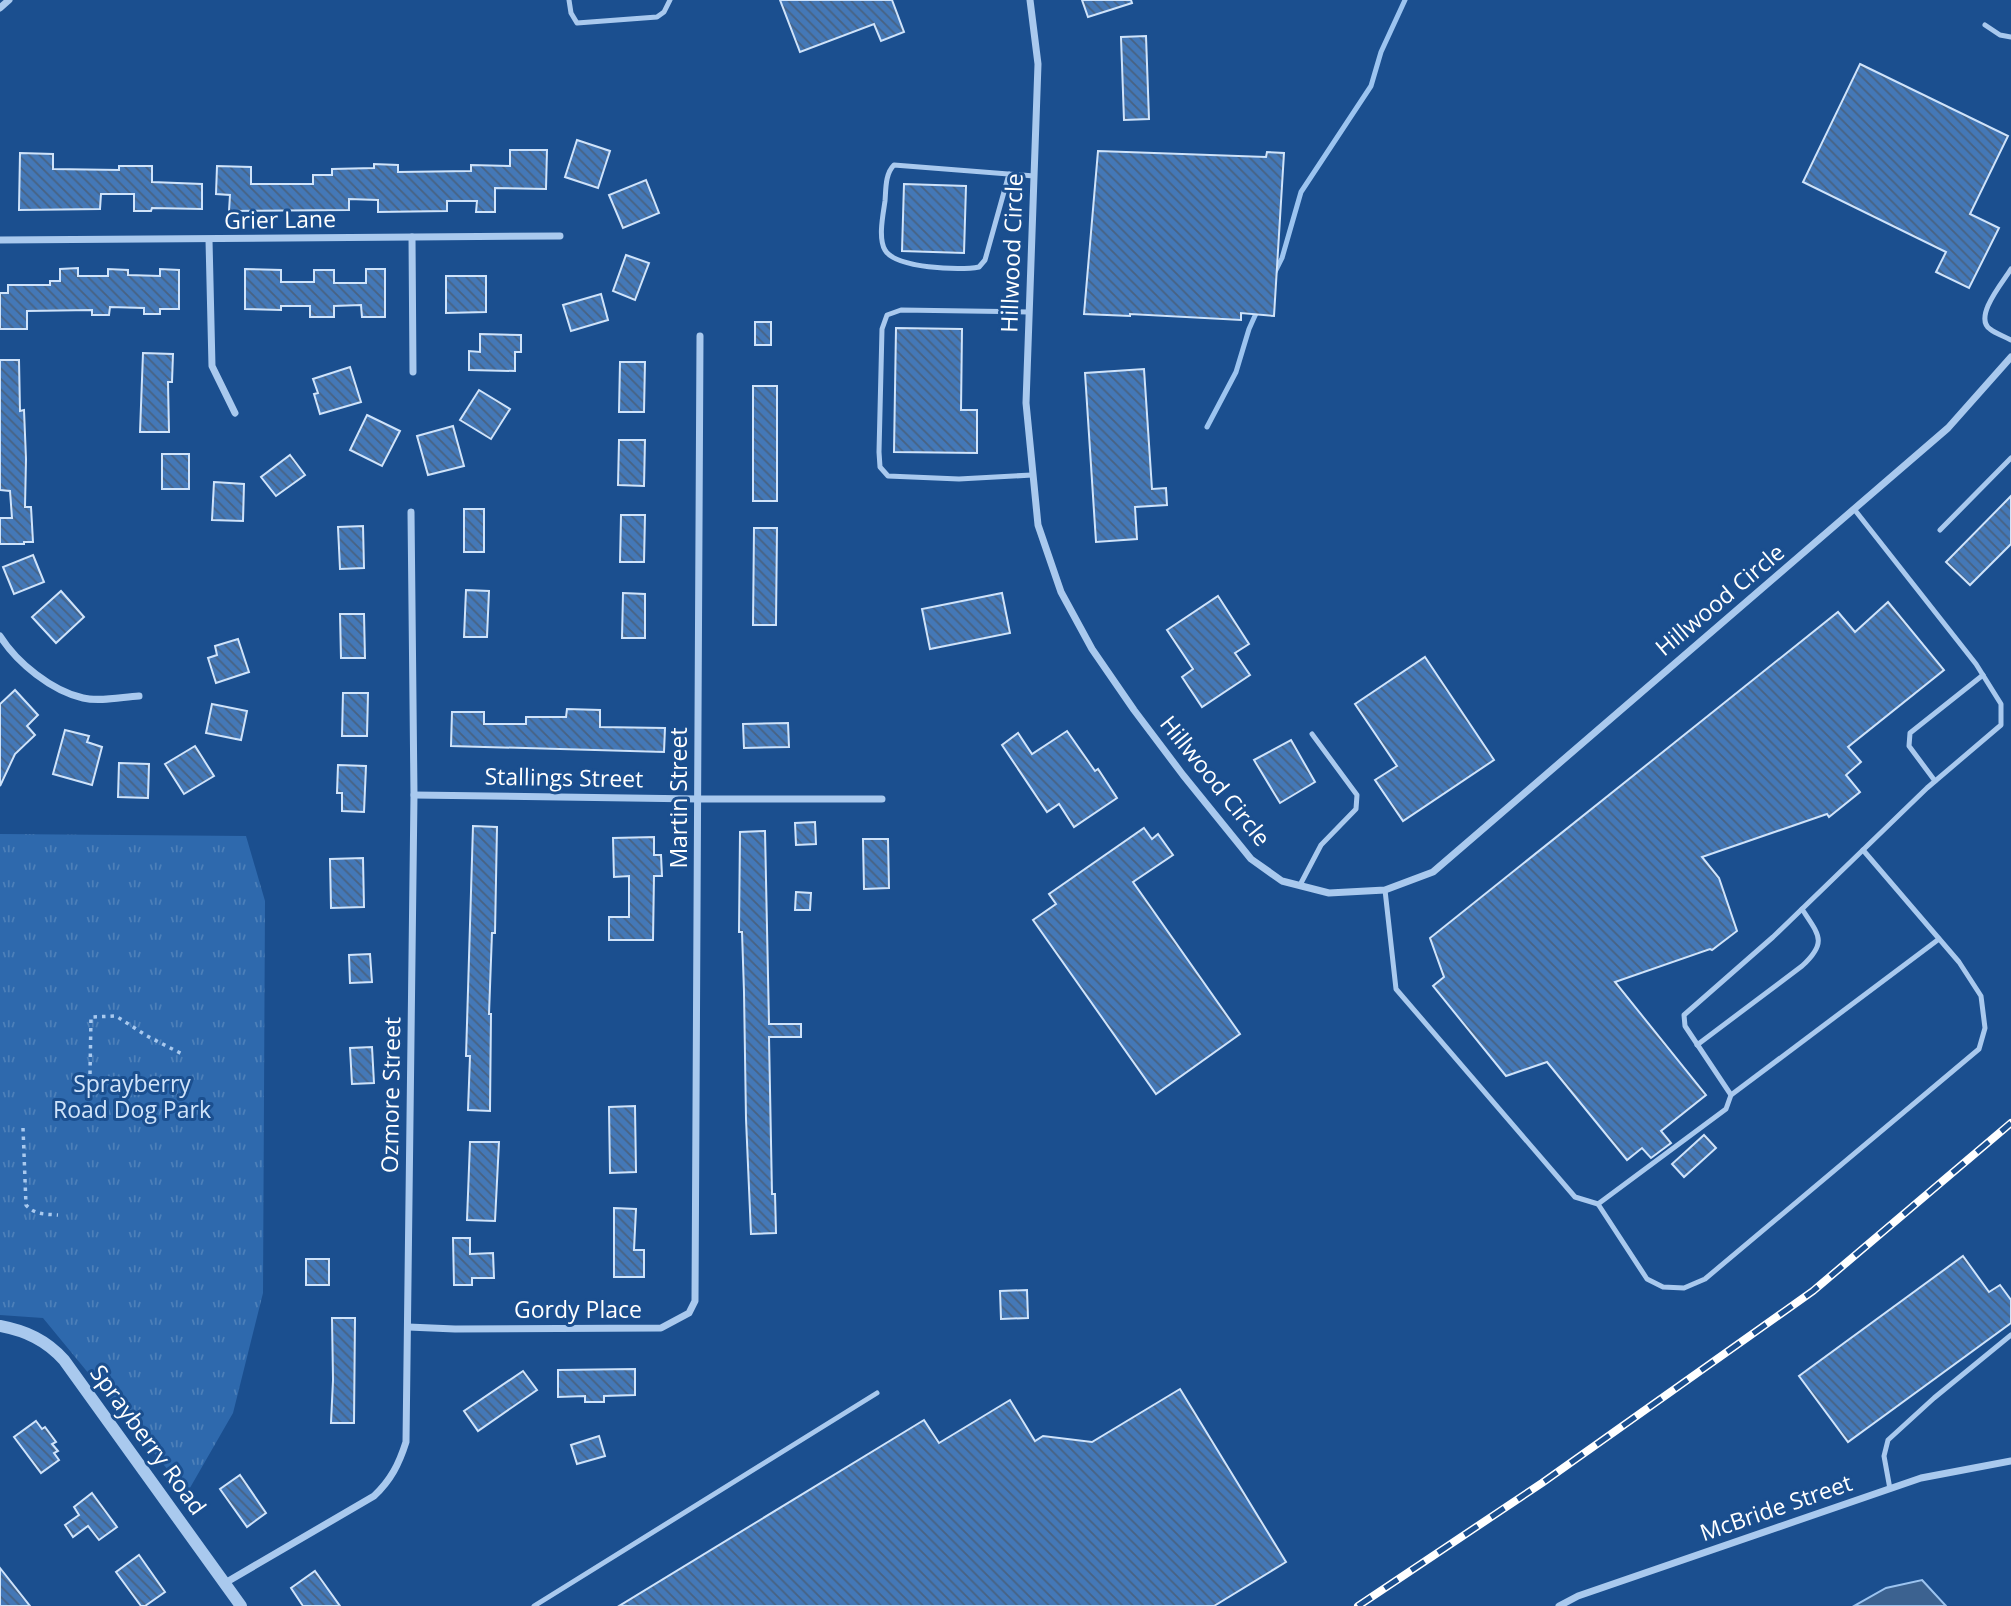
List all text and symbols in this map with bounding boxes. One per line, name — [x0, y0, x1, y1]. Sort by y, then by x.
street label: Hillwood Circle — [992, 173, 1030, 333]
street label: Grier Lane — [224, 202, 336, 236]
street label: Hillwood Circle — [1648, 536, 1791, 663]
street label: Hillwood Circle — [1153, 708, 1278, 852]
street label: Martin Street — [662, 727, 694, 869]
street label: Stallings Street — [484, 760, 644, 794]
street label: Ozmore Street — [373, 1017, 407, 1173]
park label: Sprayberry Road Dog Park — [53, 1067, 211, 1125]
street label: Gordy Place — [514, 1293, 642, 1325]
street label: Sprayberry Road — [83, 1358, 214, 1521]
street label: McBride Street — [1695, 1466, 1856, 1548]

